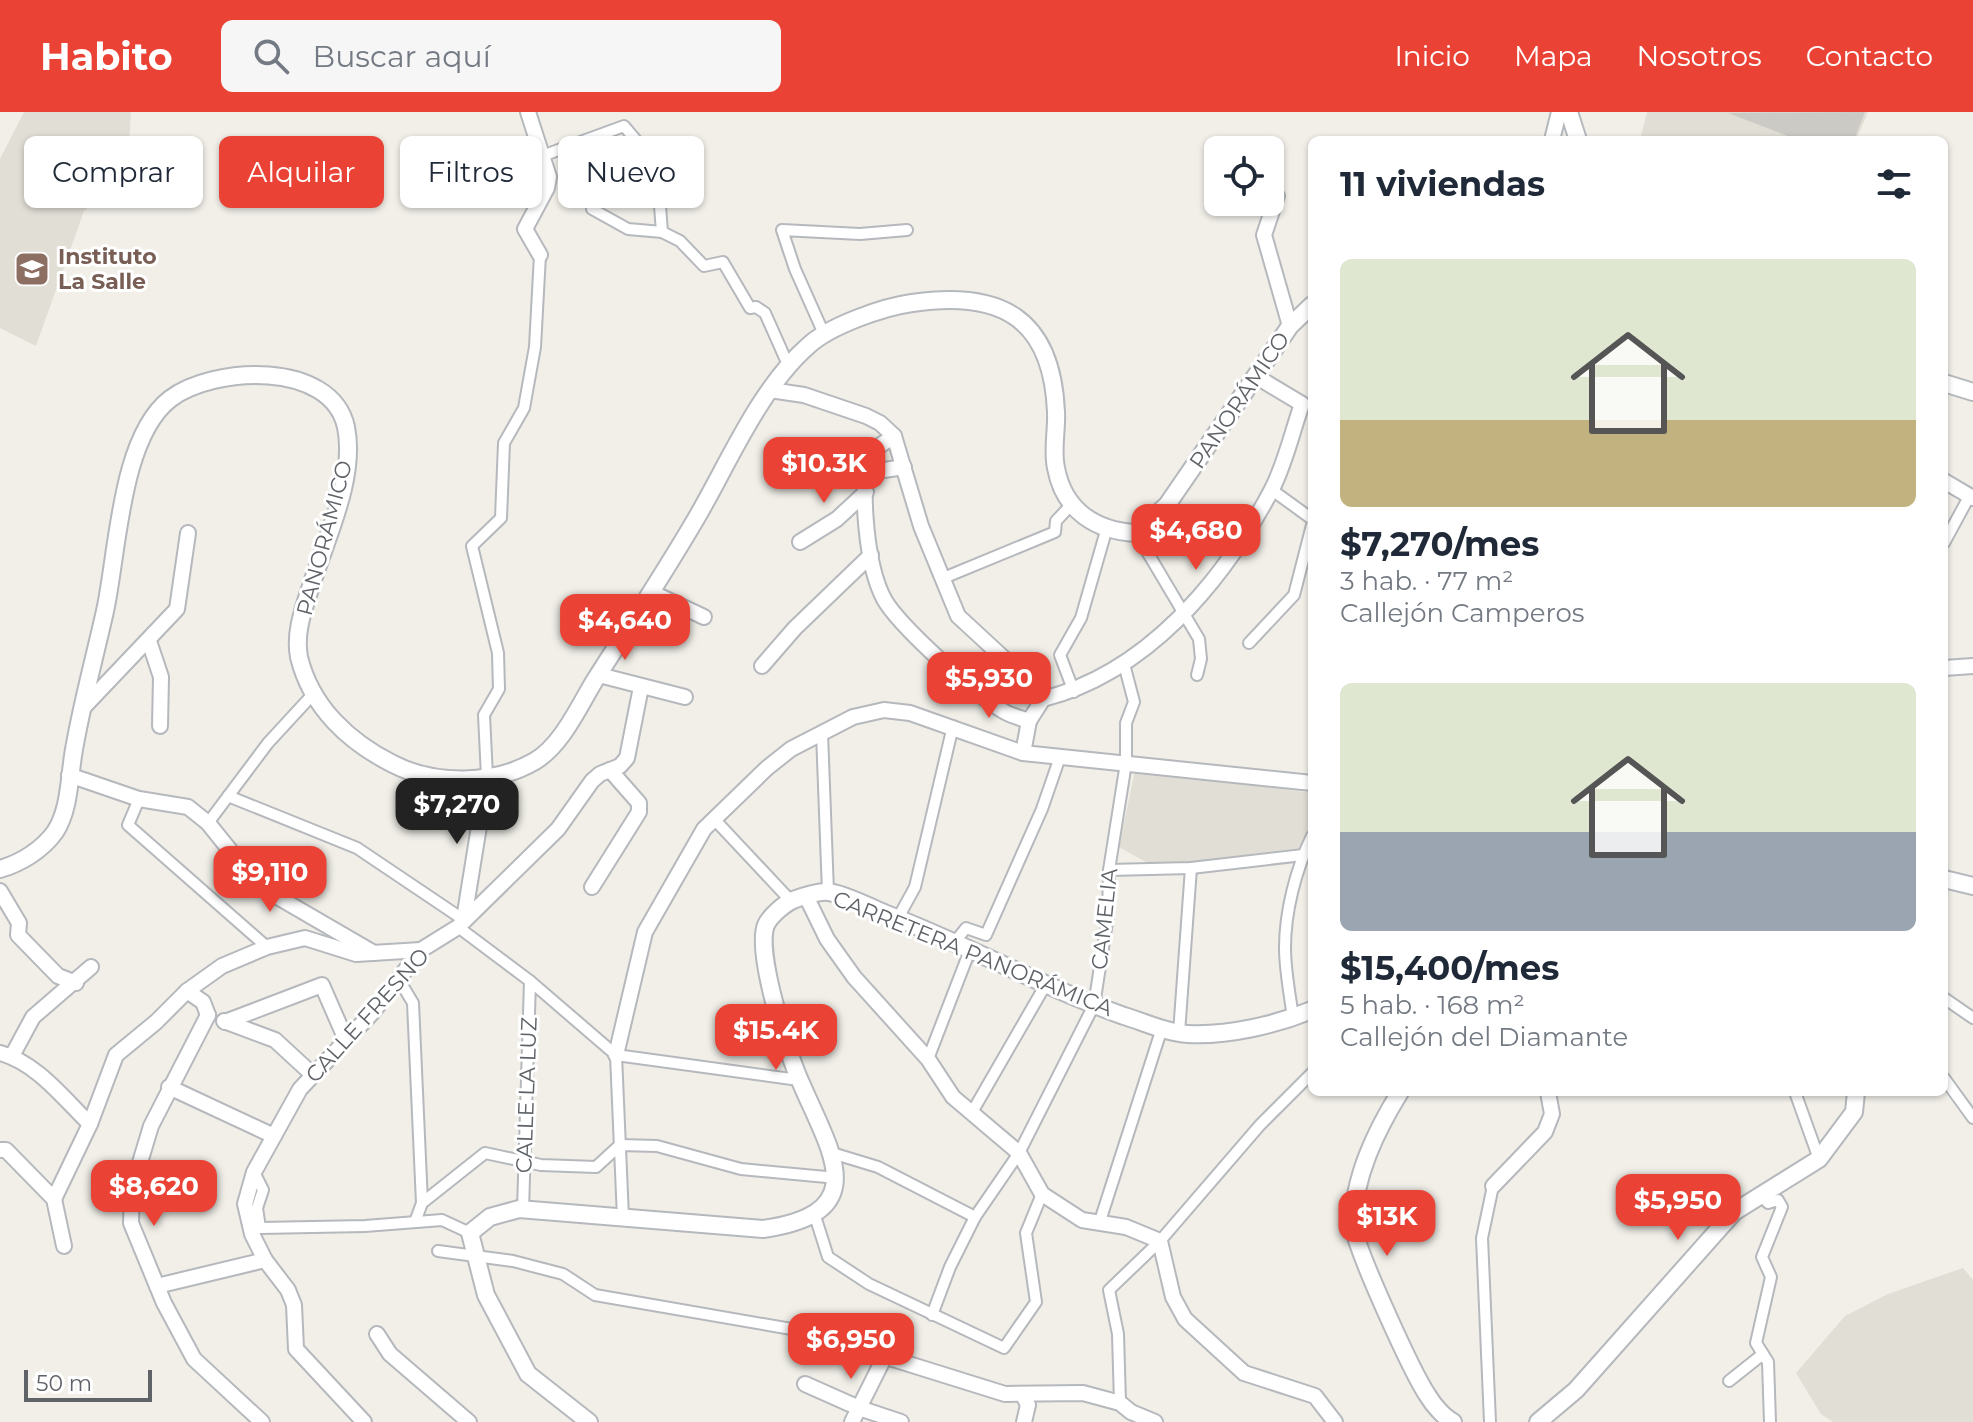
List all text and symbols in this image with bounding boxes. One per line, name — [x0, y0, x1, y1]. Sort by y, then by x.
search box — [221, 20, 781, 92]
text: Habito — [40, 33, 173, 80]
icon: search — [249, 34, 293, 78]
text: Buscar aquí — [313, 38, 491, 75]
text: Inicio — [1394, 39, 1470, 73]
text: Mapa — [1514, 39, 1593, 73]
text: Nosotros — [1637, 39, 1762, 73]
text: Contacto — [1806, 39, 1933, 73]
chip: Comprar — [24, 136, 203, 208]
chip: Alquilar — [219, 136, 384, 208]
chip: Filtros — [400, 136, 542, 208]
chip: Nuevo — [558, 136, 704, 208]
map controls — [1204, 136, 1284, 216]
button: locate — [1204, 136, 1284, 216]
icon: filters — [1872, 162, 1916, 206]
text: 11 viviendas — [1340, 163, 1545, 205]
place label: Instituto La Salle — [58, 243, 157, 295]
school or university icon: Instituto La Salle — [13, 250, 51, 288]
icon: home — [1556, 311, 1700, 455]
street label: PANORÁMICO — [1184, 327, 1295, 474]
pin: $10.3K — [759, 437, 889, 505]
text: $10.3K — [781, 447, 867, 479]
street label: PANORÁMICO — [291, 458, 358, 619]
pin: $4,680 — [1131, 504, 1261, 572]
text: $4,680 — [1149, 514, 1243, 546]
text: $7,270/mes — [1340, 523, 1539, 565]
text: 3 hab. · 77 m² — [1340, 565, 1514, 597]
pin: $4,640 — [560, 594, 690, 662]
text: Callejón Camperos — [1340, 597, 1584, 629]
text: $4,640 — [578, 604, 672, 636]
pin: $5,930 — [924, 652, 1054, 720]
text: $5,930 — [945, 662, 1033, 694]
icon: home — [1556, 735, 1700, 879]
pin: $7,270 — [392, 778, 522, 846]
text: $7,270 — [414, 788, 500, 820]
pin: $9,110 — [205, 846, 335, 914]
text: $9,110 — [232, 856, 308, 888]
street label: CAMELIA — [1086, 867, 1123, 971]
street label: CARRETERA PANORÁMICA — [829, 885, 1117, 1022]
street label: CALLE FRESNO — [300, 942, 435, 1088]
text: $15,400/mes — [1340, 947, 1559, 989]
text: 5 hab. · 168 m² — [1340, 989, 1525, 1021]
pin: $15.4K — [711, 1004, 841, 1072]
text: $15.4K — [733, 1014, 819, 1046]
street label: CALLE LA LUZ — [510, 1016, 543, 1174]
text: Callejón del Diamante — [1340, 1021, 1628, 1053]
pin: $8,620 — [89, 1160, 219, 1228]
text: $8,620 — [109, 1170, 199, 1202]
pin: $5,950 — [1613, 1174, 1743, 1242]
text: $5,950 — [1634, 1184, 1722, 1216]
pin: $13K — [1340, 1190, 1434, 1258]
text: $13K — [1356, 1200, 1418, 1232]
pin: $6,950 — [786, 1313, 916, 1381]
text: $6,950 — [806, 1323, 896, 1355]
scale bar — [24, 1366, 152, 1402]
text: 50 m — [36, 1370, 92, 1397]

